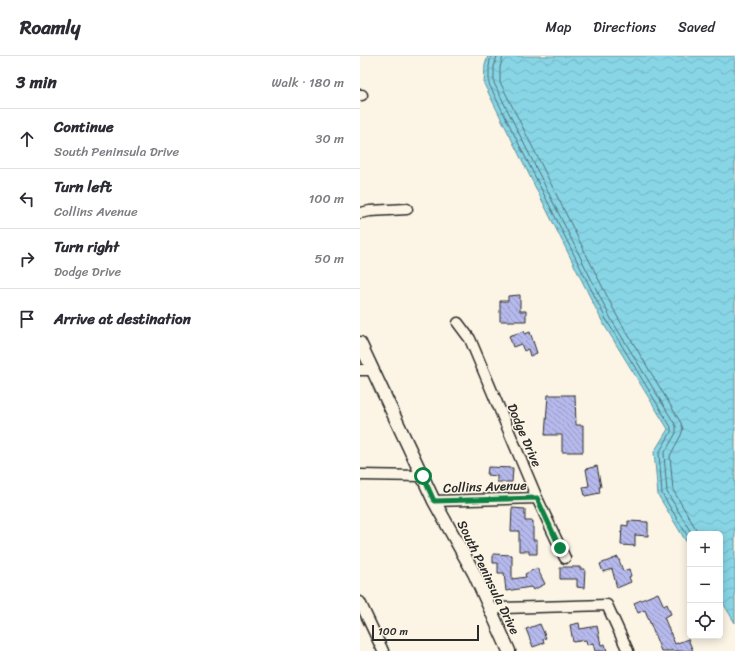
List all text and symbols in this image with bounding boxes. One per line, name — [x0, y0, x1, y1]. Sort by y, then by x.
text: Roamly — [20, 11, 80, 44]
text: Map — [545, 15, 571, 40]
text: Directions — [593, 15, 656, 40]
text: Saved — [678, 15, 715, 40]
text: 3 min — [16, 67, 57, 97]
text: Walk · 180 m — [272, 71, 344, 94]
text: Continue — [54, 114, 114, 140]
text: 30 m — [315, 127, 344, 150]
icon: ahead — [16, 128, 38, 150]
text: South Peninsula Drive — [54, 140, 179, 163]
text: Turn left — [54, 174, 112, 200]
text: 100 m — [309, 187, 344, 210]
icon: left — [16, 188, 38, 210]
text: Collins Avenue — [54, 200, 138, 223]
text: Turn right — [54, 234, 119, 260]
text: 50 m — [314, 247, 344, 270]
icon: right — [16, 248, 38, 270]
text: Dodge Drive — [54, 260, 121, 283]
text: Arrive at destination — [54, 306, 191, 332]
icon: arrive — [16, 308, 38, 330]
street label: Dodge Drive — [501, 400, 548, 471]
route start — [414, 467, 432, 485]
street label: Collins Avenue — [443, 474, 528, 499]
street label: South Peninsula Drive — [451, 516, 526, 639]
map controls — [687, 531, 723, 639]
button: + — [687, 531, 723, 567]
route end — [551, 539, 569, 557]
button: − — [687, 567, 723, 603]
button: locate — [687, 603, 723, 639]
text: 100 m — [378, 622, 408, 641]
scale bar — [372, 623, 479, 642]

